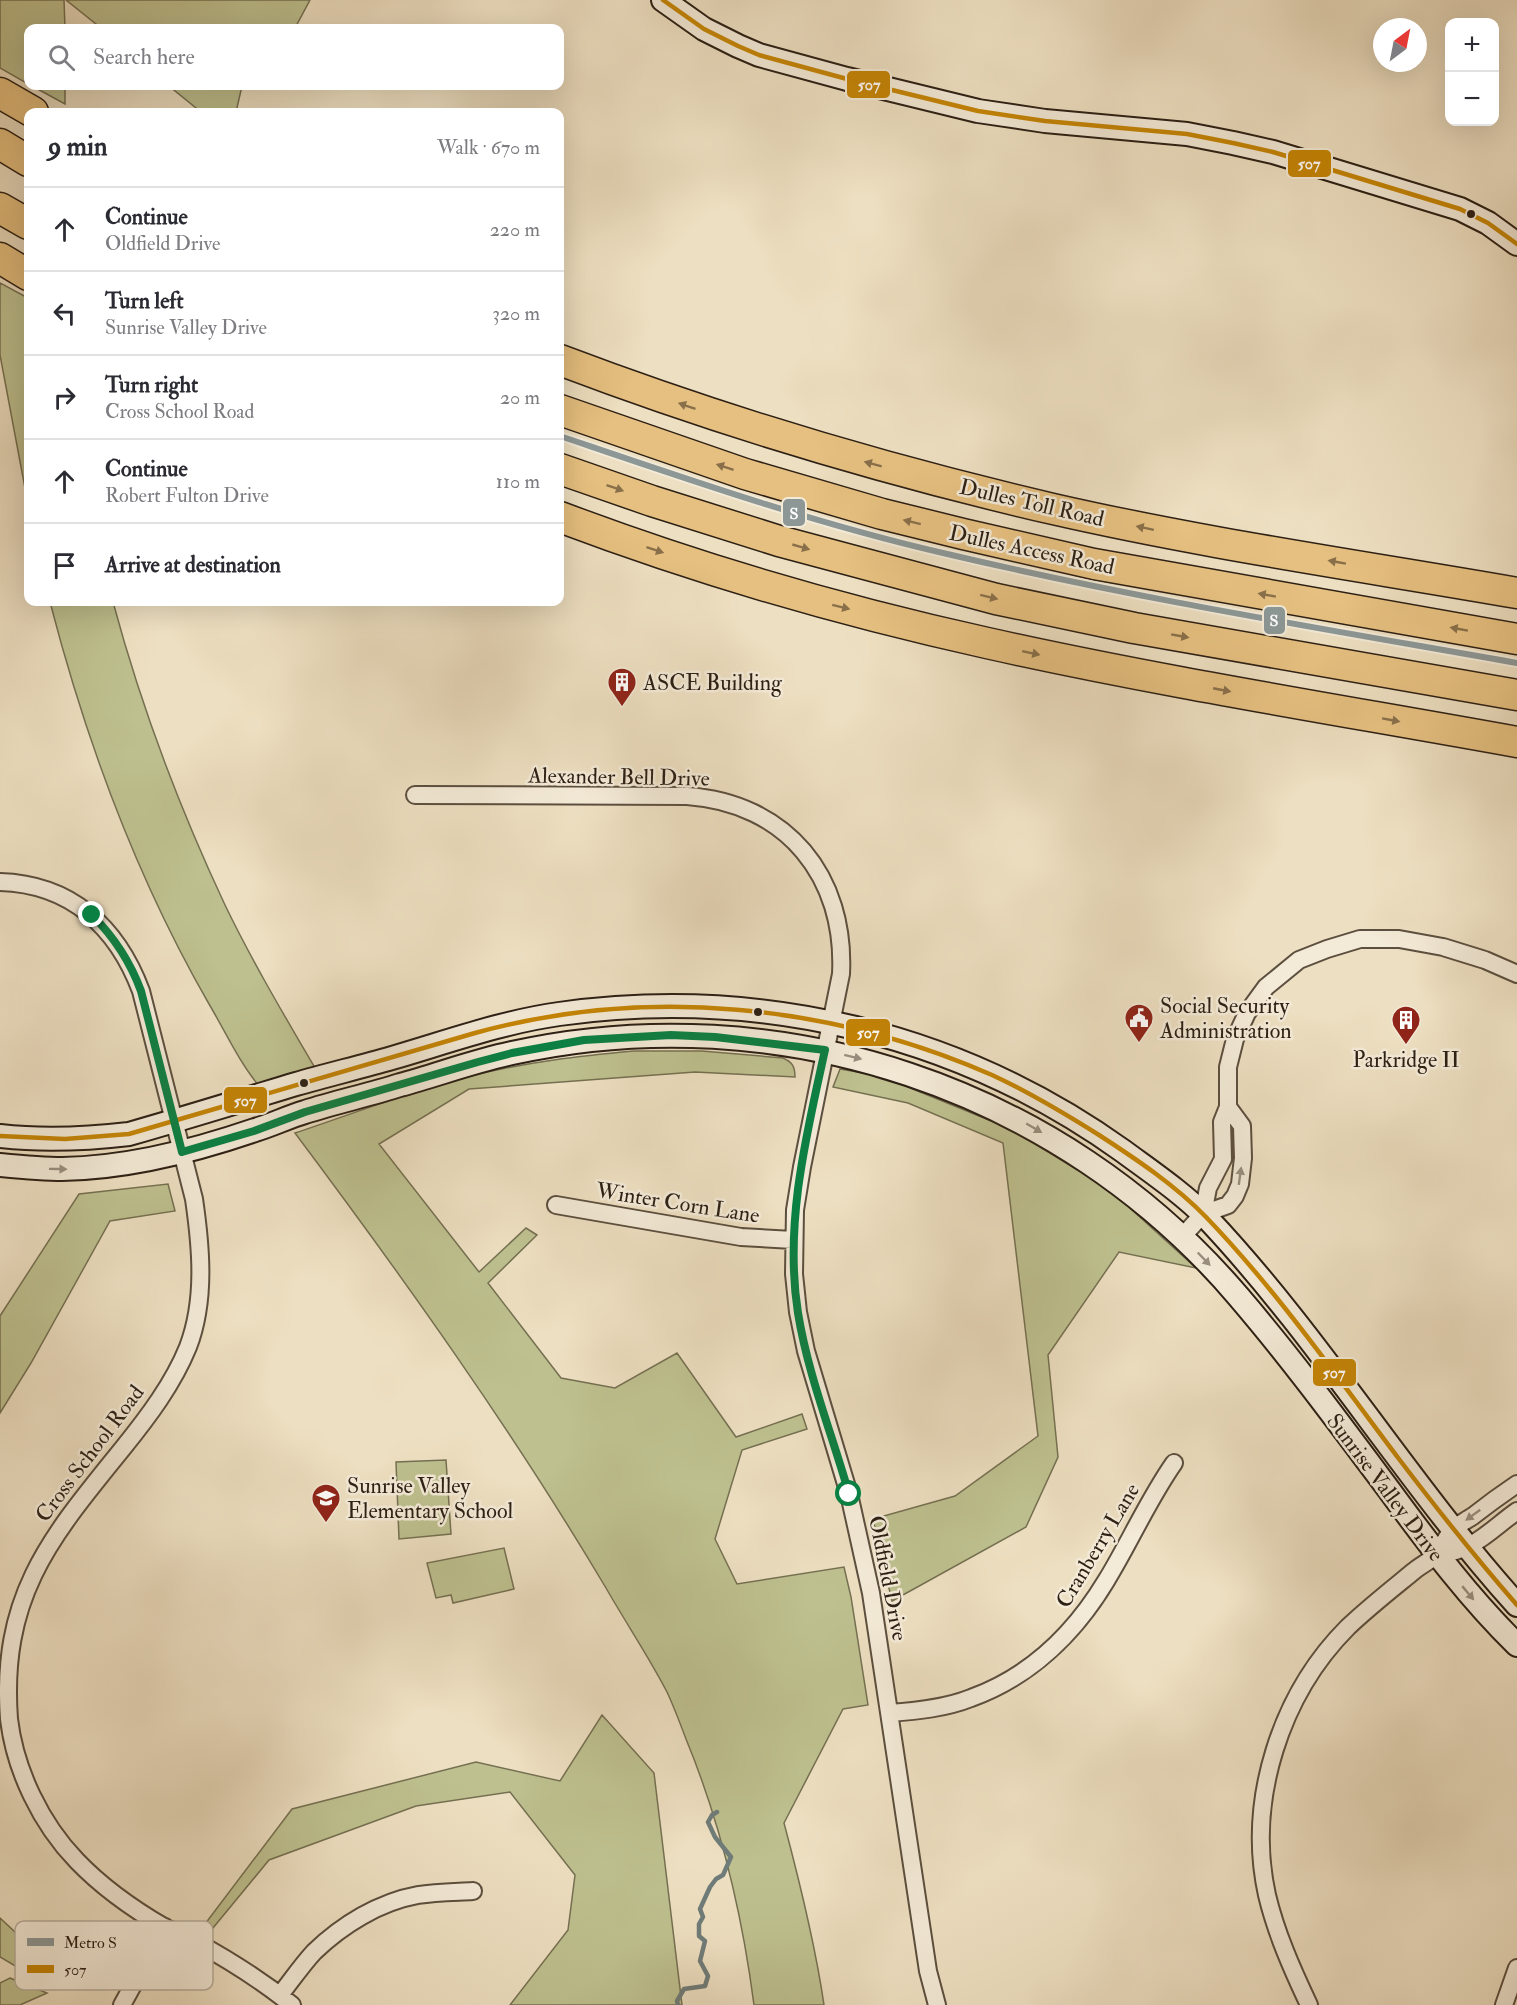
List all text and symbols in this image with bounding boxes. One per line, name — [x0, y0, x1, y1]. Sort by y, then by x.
north arrow — [1373, 18, 1427, 72]
map controls — [1445, 18, 1499, 126]
button: + — [1445, 18, 1499, 72]
search box — [24, 24, 564, 90]
icon: search — [45, 41, 78, 74]
text: Search here — [93, 43, 195, 71]
line badge: 507 — [846, 70, 891, 99]
button: − — [1445, 72, 1499, 126]
text: 507 — [858, 75, 881, 95]
text: 9 min — [48, 131, 107, 163]
text: Walk · 670 m — [437, 135, 540, 160]
line badge: 507 — [1287, 149, 1332, 178]
text: 507 — [1298, 154, 1321, 174]
text: Continue — [105, 203, 188, 231]
unlabelled marker — [1465, 208, 1477, 220]
icon: ahead — [48, 213, 81, 246]
text: 220 m — [490, 217, 540, 242]
text: Oldfield Drive — [105, 231, 220, 256]
text: Turn left — [105, 287, 184, 315]
icon: left — [48, 297, 81, 330]
text: 320 m — [492, 301, 540, 326]
text: Sunrise Valley Drive — [105, 315, 267, 340]
text: Turn right — [105, 371, 198, 399]
icon: right — [48, 381, 81, 414]
text: 20 m — [500, 385, 540, 410]
text: Cross School Road — [105, 399, 254, 424]
one-way arrow — [678, 401, 696, 411]
text: Continue — [105, 455, 188, 483]
one-way arrow — [864, 458, 882, 468]
one-way arrow — [716, 462, 734, 472]
icon: ahead — [48, 465, 81, 498]
text: 110 m — [496, 469, 540, 494]
street label: Dulles Toll Road — [957, 473, 1107, 533]
text: Robert Fulton Drive — [105, 483, 269, 508]
one-way arrow — [606, 484, 624, 494]
line badge: S — [782, 498, 806, 527]
text: S — [790, 504, 799, 524]
one-way arrow — [903, 516, 921, 526]
street label: Dulles Access Road — [947, 519, 1117, 581]
one-way arrow — [1135, 522, 1154, 532]
one-way arrow — [792, 543, 810, 552]
one-way arrow — [646, 546, 664, 555]
icon: arrive — [48, 549, 81, 582]
text: Arrive at destination — [105, 551, 281, 579]
one-way arrow — [1327, 557, 1346, 566]
one-way arrow — [1258, 590, 1277, 599]
one-way arrow — [980, 593, 998, 603]
one-way arrow — [832, 602, 850, 612]
line badge: S — [1263, 606, 1286, 635]
text: S — [1270, 611, 1279, 631]
one-way arrow — [1450, 624, 1469, 633]
one-way arrow — [1171, 632, 1190, 641]
one-way arrow — [1021, 648, 1040, 658]
building icon: ASCE Building — [606, 666, 638, 708]
place label: ASCE Building — [642, 669, 783, 697]
one-way arrow — [1213, 686, 1232, 695]
one-way arrow — [1382, 715, 1401, 724]
street label: Alexander Bell Drive — [527, 761, 710, 793]
route end — [78, 901, 104, 927]
place label: Social Security Administration — [1159, 992, 1292, 1045]
public building icon: Social Security Administration — [1123, 1002, 1155, 1044]
building icon: Parkridge II — [1390, 1004, 1422, 1046]
unlabelled marker — [752, 1006, 764, 1018]
line badge: 507 — [845, 1018, 891, 1047]
text: 507 — [857, 1023, 880, 1043]
place label: Parkridge II — [1352, 1046, 1460, 1074]
one-way arrow — [844, 1052, 862, 1062]
unlabelled marker — [298, 1077, 310, 1089]
line badge: 507 — [223, 1086, 268, 1114]
text: 507 — [234, 1091, 257, 1111]
one-way arrow — [1026, 1123, 1043, 1133]
one-way arrow — [49, 1164, 68, 1173]
one-way arrow — [1236, 1166, 1245, 1185]
street label: Winter Corn Lane — [593, 1176, 762, 1230]
one-way arrow — [1197, 1252, 1211, 1266]
line badge: 507 — [1312, 1358, 1357, 1387]
text: 507 — [1323, 1363, 1346, 1383]
street label: Cross School Road — [29, 1379, 151, 1528]
street label: Sunrise Valley Drive — [1320, 1408, 1450, 1567]
place label: Sunrise Valley Elementary School — [347, 1472, 513, 1525]
street label: Cranberry Lane — [1050, 1478, 1146, 1613]
route start — [835, 1480, 861, 1506]
school or university icon: Sunrise Valley Elementary School — [310, 1482, 342, 1524]
one-way arrow — [1465, 1509, 1480, 1521]
street label: Oldfield Drive — [862, 1513, 914, 1643]
one-way arrow — [1462, 1585, 1475, 1601]
legend — [15, 1921, 213, 1990]
text: Metro S — [64, 1933, 117, 1953]
text: 507 — [64, 1960, 87, 1980]

